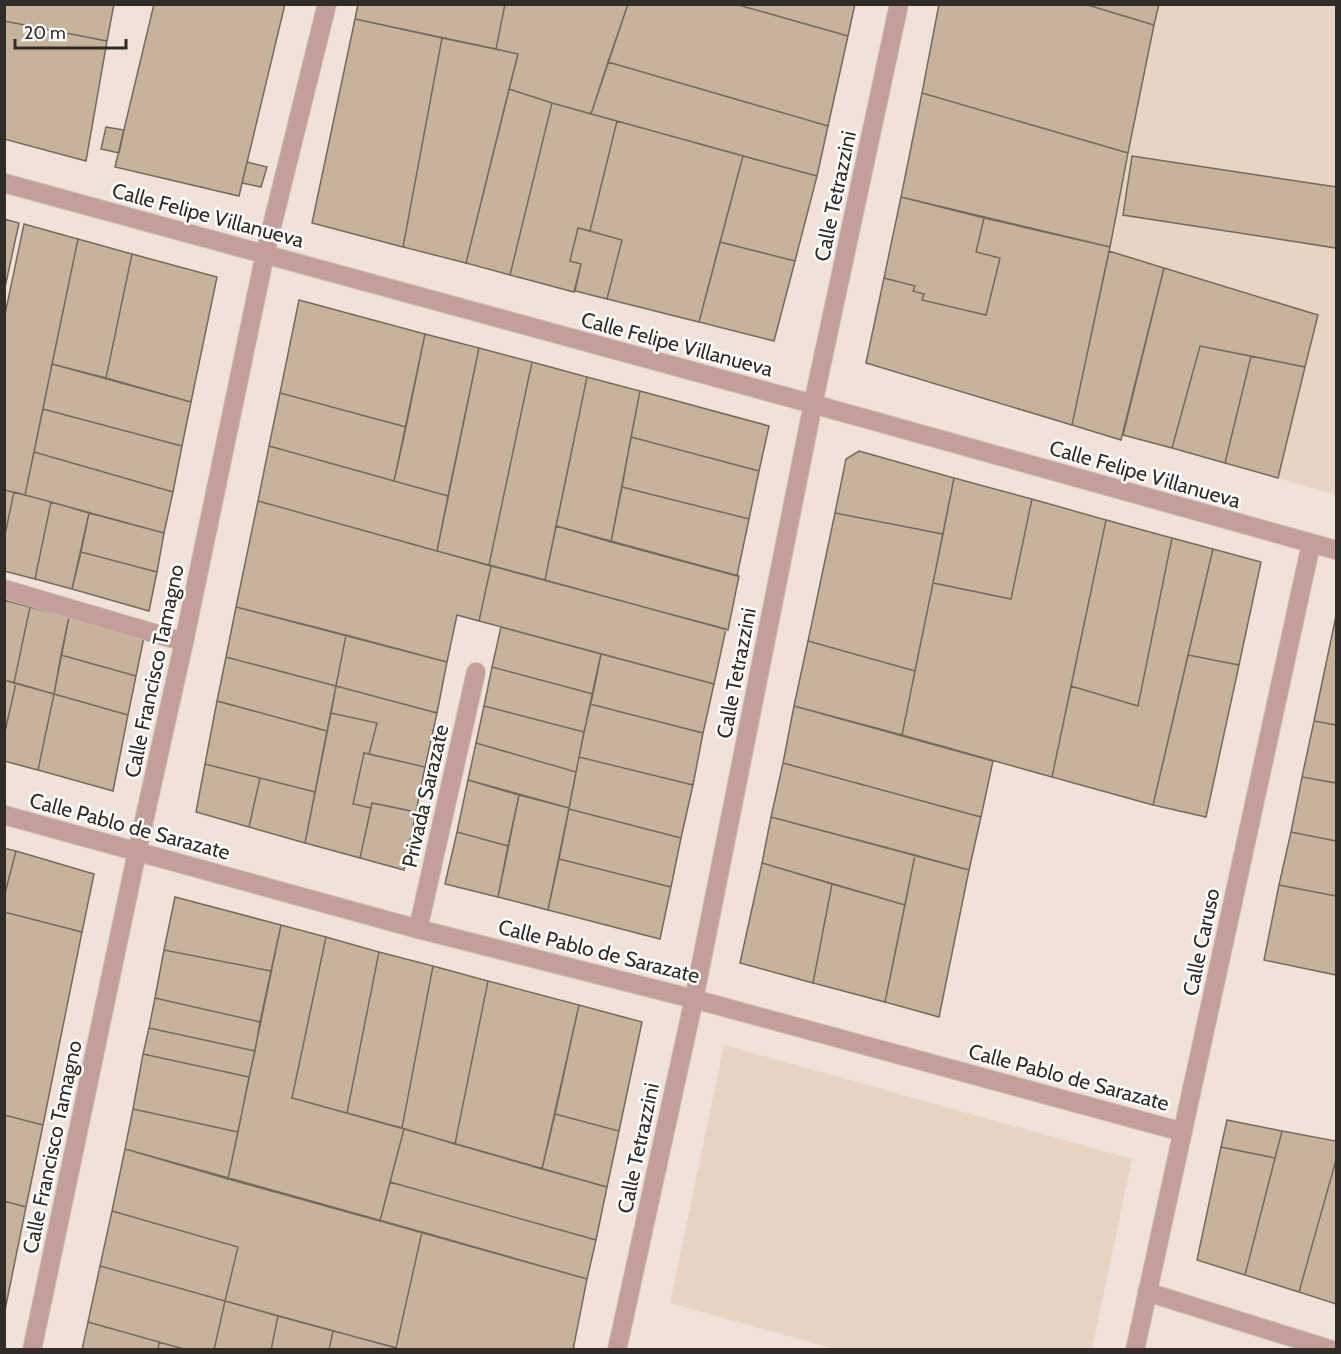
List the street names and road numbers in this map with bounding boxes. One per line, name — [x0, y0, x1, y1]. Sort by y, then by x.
street label: Calle Tetrazzini — [809, 129, 861, 263]
street label: Calle Felipe Villanueva — [109, 177, 307, 253]
street label: Calle Felipe Villanueva — [578, 306, 776, 382]
street label: Calle Felipe Villanueva — [1047, 435, 1243, 513]
street label: Calle Francisco Tamagno — [119, 562, 189, 780]
street label: Calle Tetrazzini — [711, 605, 761, 741]
street label: Privada Sarazate — [396, 722, 454, 870]
street label: Calle Pablo de Sarazate — [27, 787, 233, 865]
street label: Calle Caruso — [1177, 886, 1225, 998]
street label: Calle Pablo de Sarazate — [496, 914, 702, 988]
street label: Calle Francisco Tamagno — [17, 1038, 87, 1256]
street label: Calle Pablo de Sarazate — [966, 1038, 1172, 1116]
street label: Calle Tetrazzini — [612, 1081, 664, 1215]

